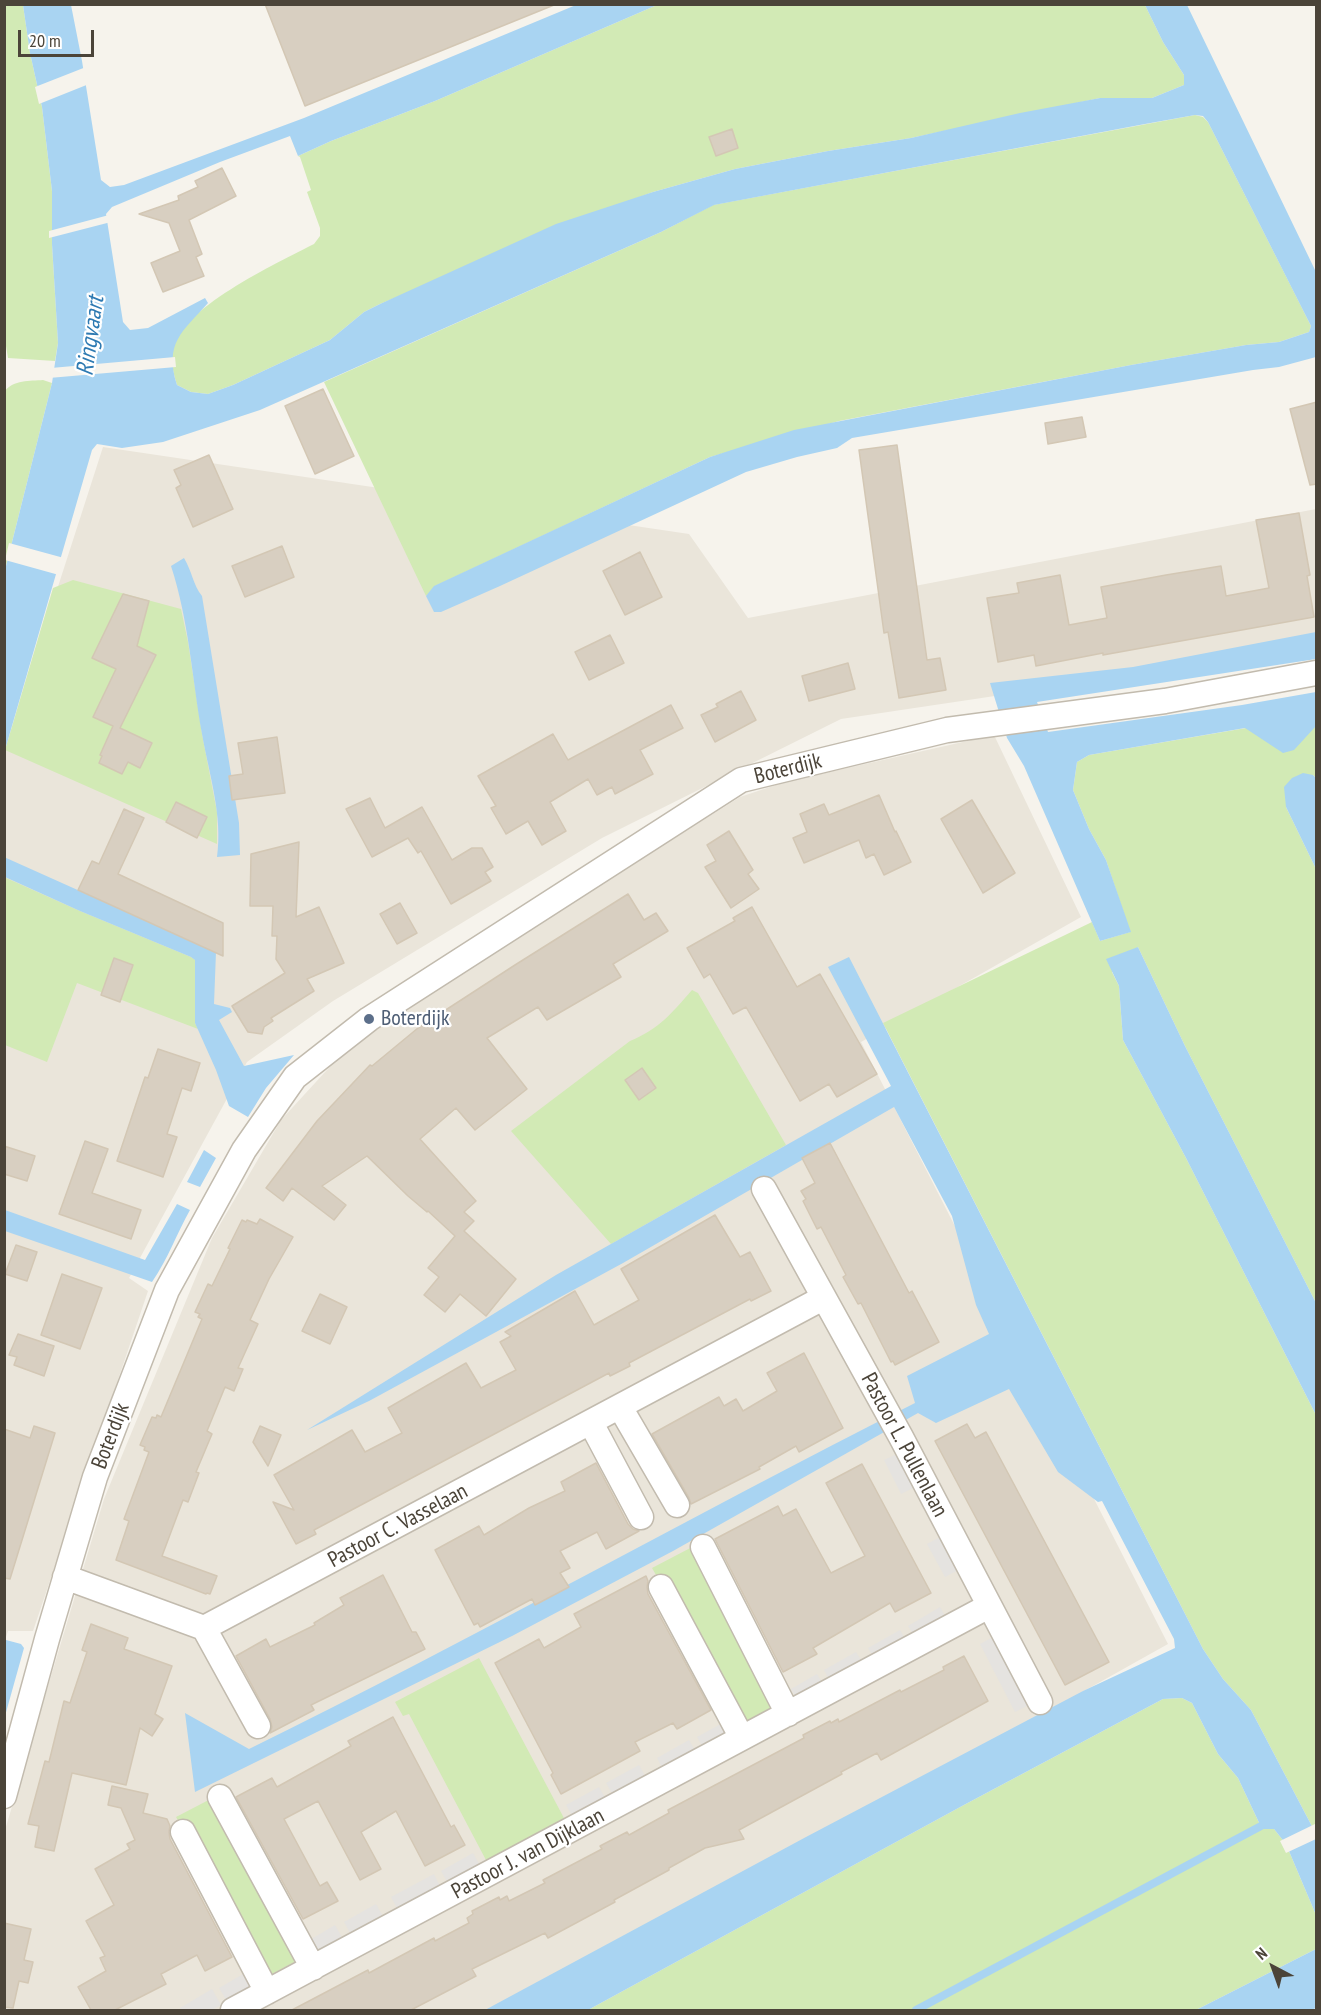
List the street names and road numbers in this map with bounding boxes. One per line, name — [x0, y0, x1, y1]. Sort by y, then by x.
street label: Boterdijk — [752, 748, 824, 790]
street label: Pastoor L. Pullenlaan — [855, 1369, 953, 1521]
street label: Boterdijk — [86, 1399, 136, 1473]
street label: Pastoor C. Vasselaan — [324, 1478, 472, 1574]
street label: Pastoor J. van Dijklaan — [447, 1803, 609, 1905]

